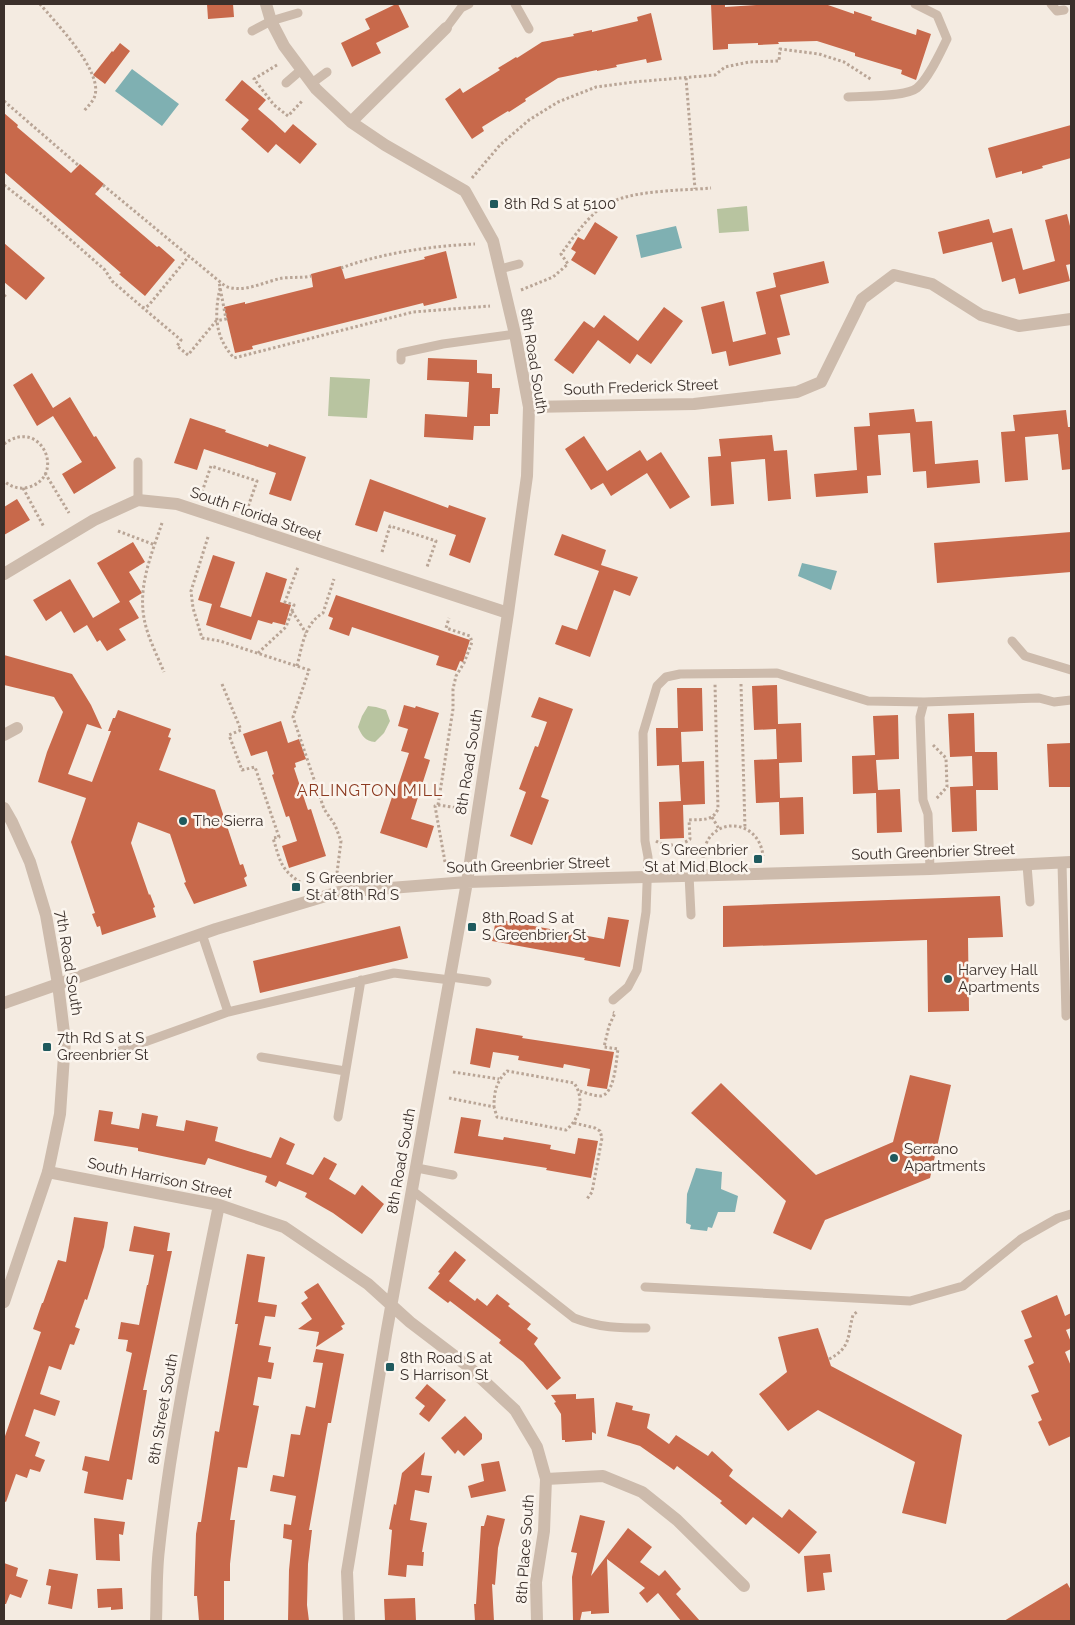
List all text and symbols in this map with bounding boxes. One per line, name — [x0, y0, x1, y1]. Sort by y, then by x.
place label: 8th Rd S at 5100 — [504, 195, 616, 213]
marker: 8th Rd S at 5100 — [488, 198, 500, 210]
street label: 8th Road South — [517, 307, 551, 415]
street label: South Frederick Street — [563, 375, 719, 399]
street label: South Florida Street — [188, 483, 324, 545]
street label: 8th Road South — [452, 708, 486, 816]
district label: ARLINGTON MILL — [297, 781, 443, 800]
place label: The Sierra — [193, 812, 263, 830]
marker: The Sierra — [177, 815, 189, 827]
street label: South Greenbrier Street — [851, 840, 1015, 864]
place label: S Greenbrier St at Mid Block — [644, 841, 749, 876]
street label: South Greenbrier Street — [446, 853, 610, 877]
marker: S Greenbrier St at Mid Block — [752, 853, 764, 865]
place label: S Greenbrier St at 8th Rd S — [306, 869, 399, 904]
marker: S Greenbrier St at 8th Rd S — [290, 881, 302, 893]
street label: 7th Road South — [52, 909, 86, 1017]
place label: 8th Road S at S Greenbrier St — [482, 909, 586, 944]
marker: 8th Road S at S Greenbrier St — [466, 921, 478, 933]
place label: Harvey Hall Apartments — [958, 961, 1039, 996]
marker: Harvey Hall Apartments — [942, 973, 954, 985]
place label: 7th Rd S at S Greenbrier St — [57, 1029, 148, 1064]
marker: 7th Rd S at S Greenbrier St — [41, 1041, 53, 1053]
street label: 8th Road South — [383, 1107, 419, 1215]
place label: Serrano Apartments — [904, 1140, 985, 1175]
marker: Serrano Apartments — [888, 1152, 900, 1164]
street label: South Harrison Street — [86, 1154, 234, 1202]
place label: 8th Road S at S Harrison St — [400, 1349, 492, 1384]
street label: 8th Street South — [144, 1352, 182, 1466]
marker: 8th Road S at S Harrison St — [384, 1361, 396, 1373]
street label: 8th Place South — [512, 1494, 538, 1604]

